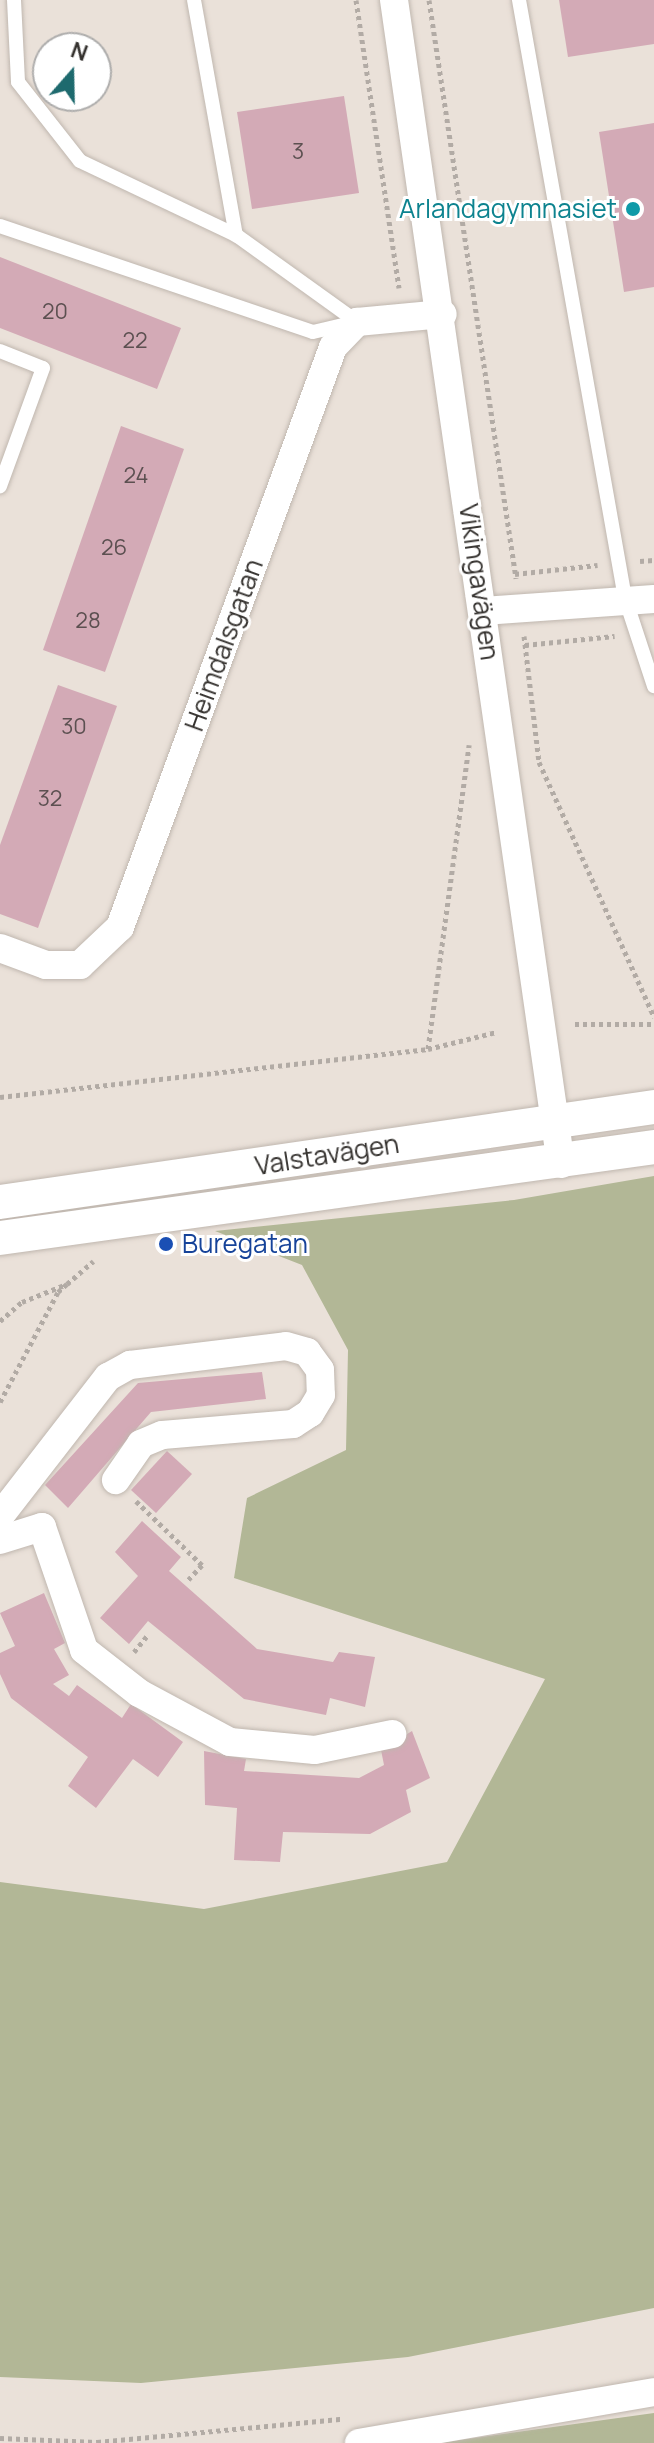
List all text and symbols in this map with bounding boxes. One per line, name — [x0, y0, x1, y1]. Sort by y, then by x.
north arrow — [32, 32, 112, 112]
text: N — [67, 35, 92, 68]
house number: 3 — [292, 139, 304, 165]
place label: Arlandagymnasiet — [399, 193, 617, 225]
marker: Arlandagymnasiet — [624, 200, 642, 218]
house number: 20 — [42, 299, 68, 325]
house number: 22 — [122, 328, 148, 354]
house number: 24 — [123, 463, 149, 489]
street label: Vikingavägen — [453, 502, 505, 662]
house number: 26 — [101, 535, 127, 561]
street label: Heimdalsgatan — [178, 555, 270, 735]
house number: 28 — [75, 608, 101, 634]
house number: 30 — [61, 714, 87, 740]
house number: 32 — [38, 786, 62, 812]
street label: Valstavägen — [253, 1128, 401, 1182]
place label: Buregatan — [182, 1228, 308, 1260]
marker: Buregatan — [157, 1235, 175, 1253]

